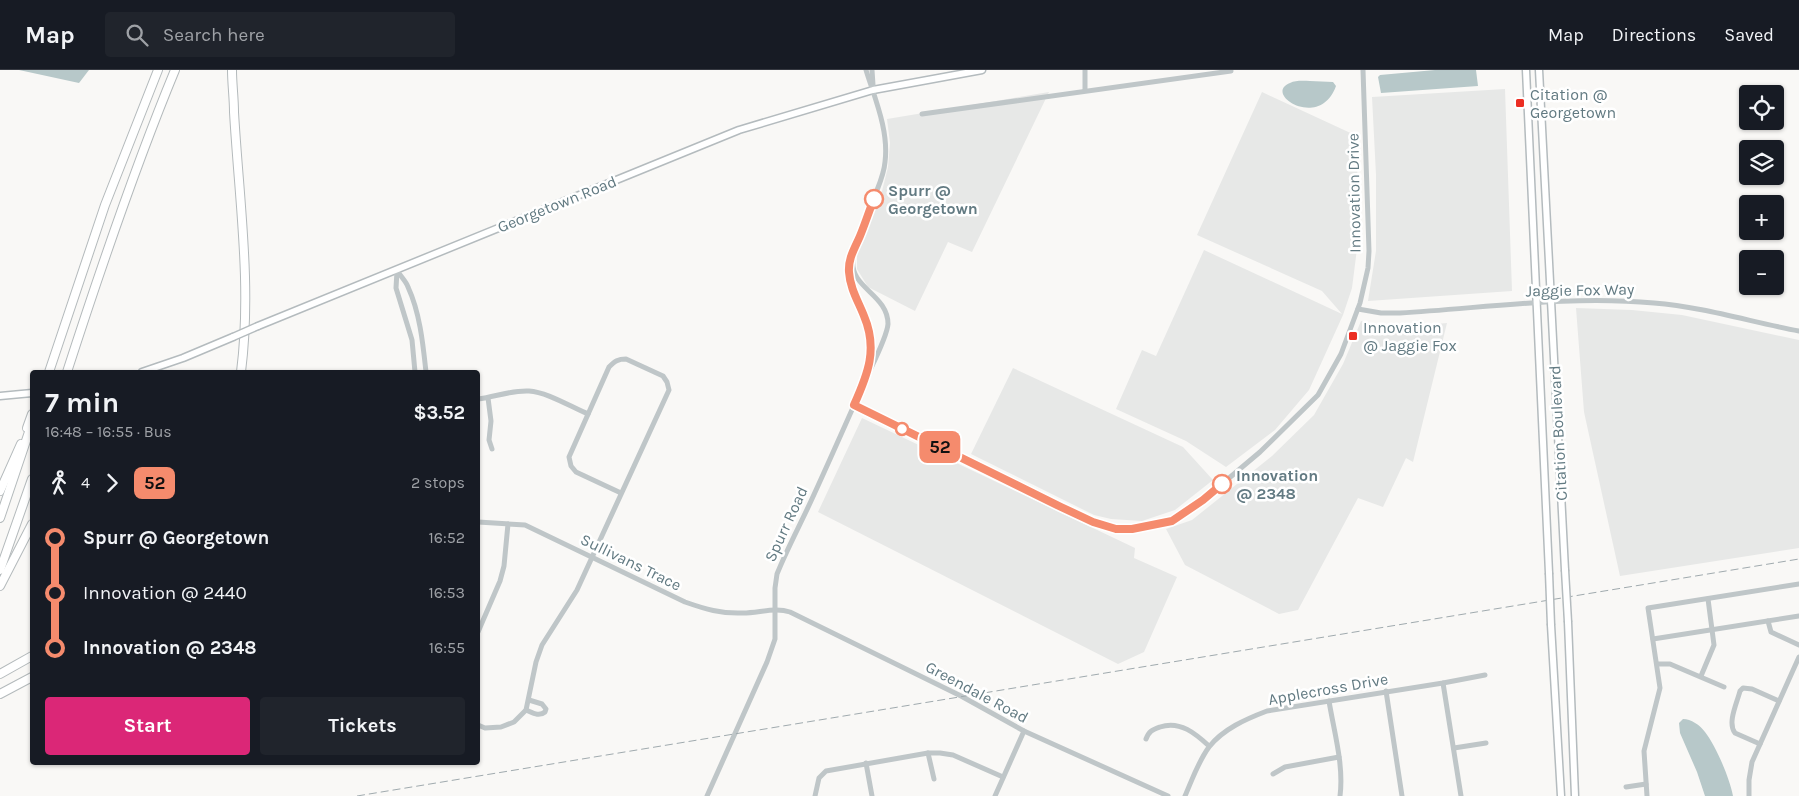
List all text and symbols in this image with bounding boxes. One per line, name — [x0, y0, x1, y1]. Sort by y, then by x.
search box — [105, 12, 455, 57]
text: Map — [25, 21, 75, 49]
icon: search — [123, 21, 151, 49]
text: Search here — [163, 24, 265, 46]
text: Map — [1548, 24, 1584, 46]
text: Directions — [1612, 24, 1696, 46]
text: Saved — [1724, 24, 1774, 46]
place label: Citation @ Georgetown — [1530, 85, 1616, 122]
map controls — [1739, 85, 1784, 295]
button: locate — [1739, 85, 1784, 130]
marker: Citation @ Georgetown — [1514, 97, 1526, 109]
street label: Innovation Drive — [1343, 133, 1365, 253]
button: layers — [1739, 140, 1784, 185]
street label: Georgetown Road — [495, 171, 619, 237]
place label: Spurr @ Georgetown — [888, 181, 978, 218]
marker: Spurr @ Georgetown — [864, 189, 884, 209]
button: + — [1739, 195, 1784, 240]
button: − — [1739, 250, 1784, 295]
street label: Jaggie Fox Way — [1525, 280, 1635, 300]
place label: Innovation @ Jaggie Fox — [1363, 318, 1457, 355]
marker: Innovation @ Jaggie Fox — [1347, 330, 1359, 342]
street label: Citation Boulevard — [1545, 365, 1571, 501]
text: 7 min — [45, 386, 119, 419]
text: $3.52 — [413, 402, 465, 424]
text: 16:48 – 16:55 · Bus — [45, 422, 172, 441]
unlabelled marker — [895, 422, 909, 436]
line badge: 52 — [918, 431, 962, 463]
text: 52 — [929, 436, 951, 458]
place label: Innovation @ 2348 — [1236, 466, 1318, 503]
icon: walk — [45, 469, 73, 497]
icon: forward — [98, 469, 126, 497]
text: 52 — [144, 472, 165, 494]
text: 4 — [81, 473, 90, 492]
text: 2 stops — [411, 473, 465, 492]
marker: Innovation @ 2348 — [1212, 474, 1232, 494]
street label: Spurr Road — [760, 483, 812, 565]
text: Spurr @ Georgetown — [83, 527, 269, 549]
text: 16:52 — [429, 528, 465, 547]
street label: Sullivans Trace — [578, 529, 684, 595]
text: Innovation @ 2440 — [83, 582, 247, 604]
text: 16:53 — [428, 583, 465, 602]
text: Innovation @ 2348 — [83, 637, 257, 659]
text: 16:55 — [429, 638, 465, 657]
street label: Greendale Road — [922, 657, 1032, 727]
street label: Applecross Drive — [1267, 669, 1389, 709]
button: Start — [45, 697, 250, 755]
button: Tickets — [260, 697, 465, 755]

